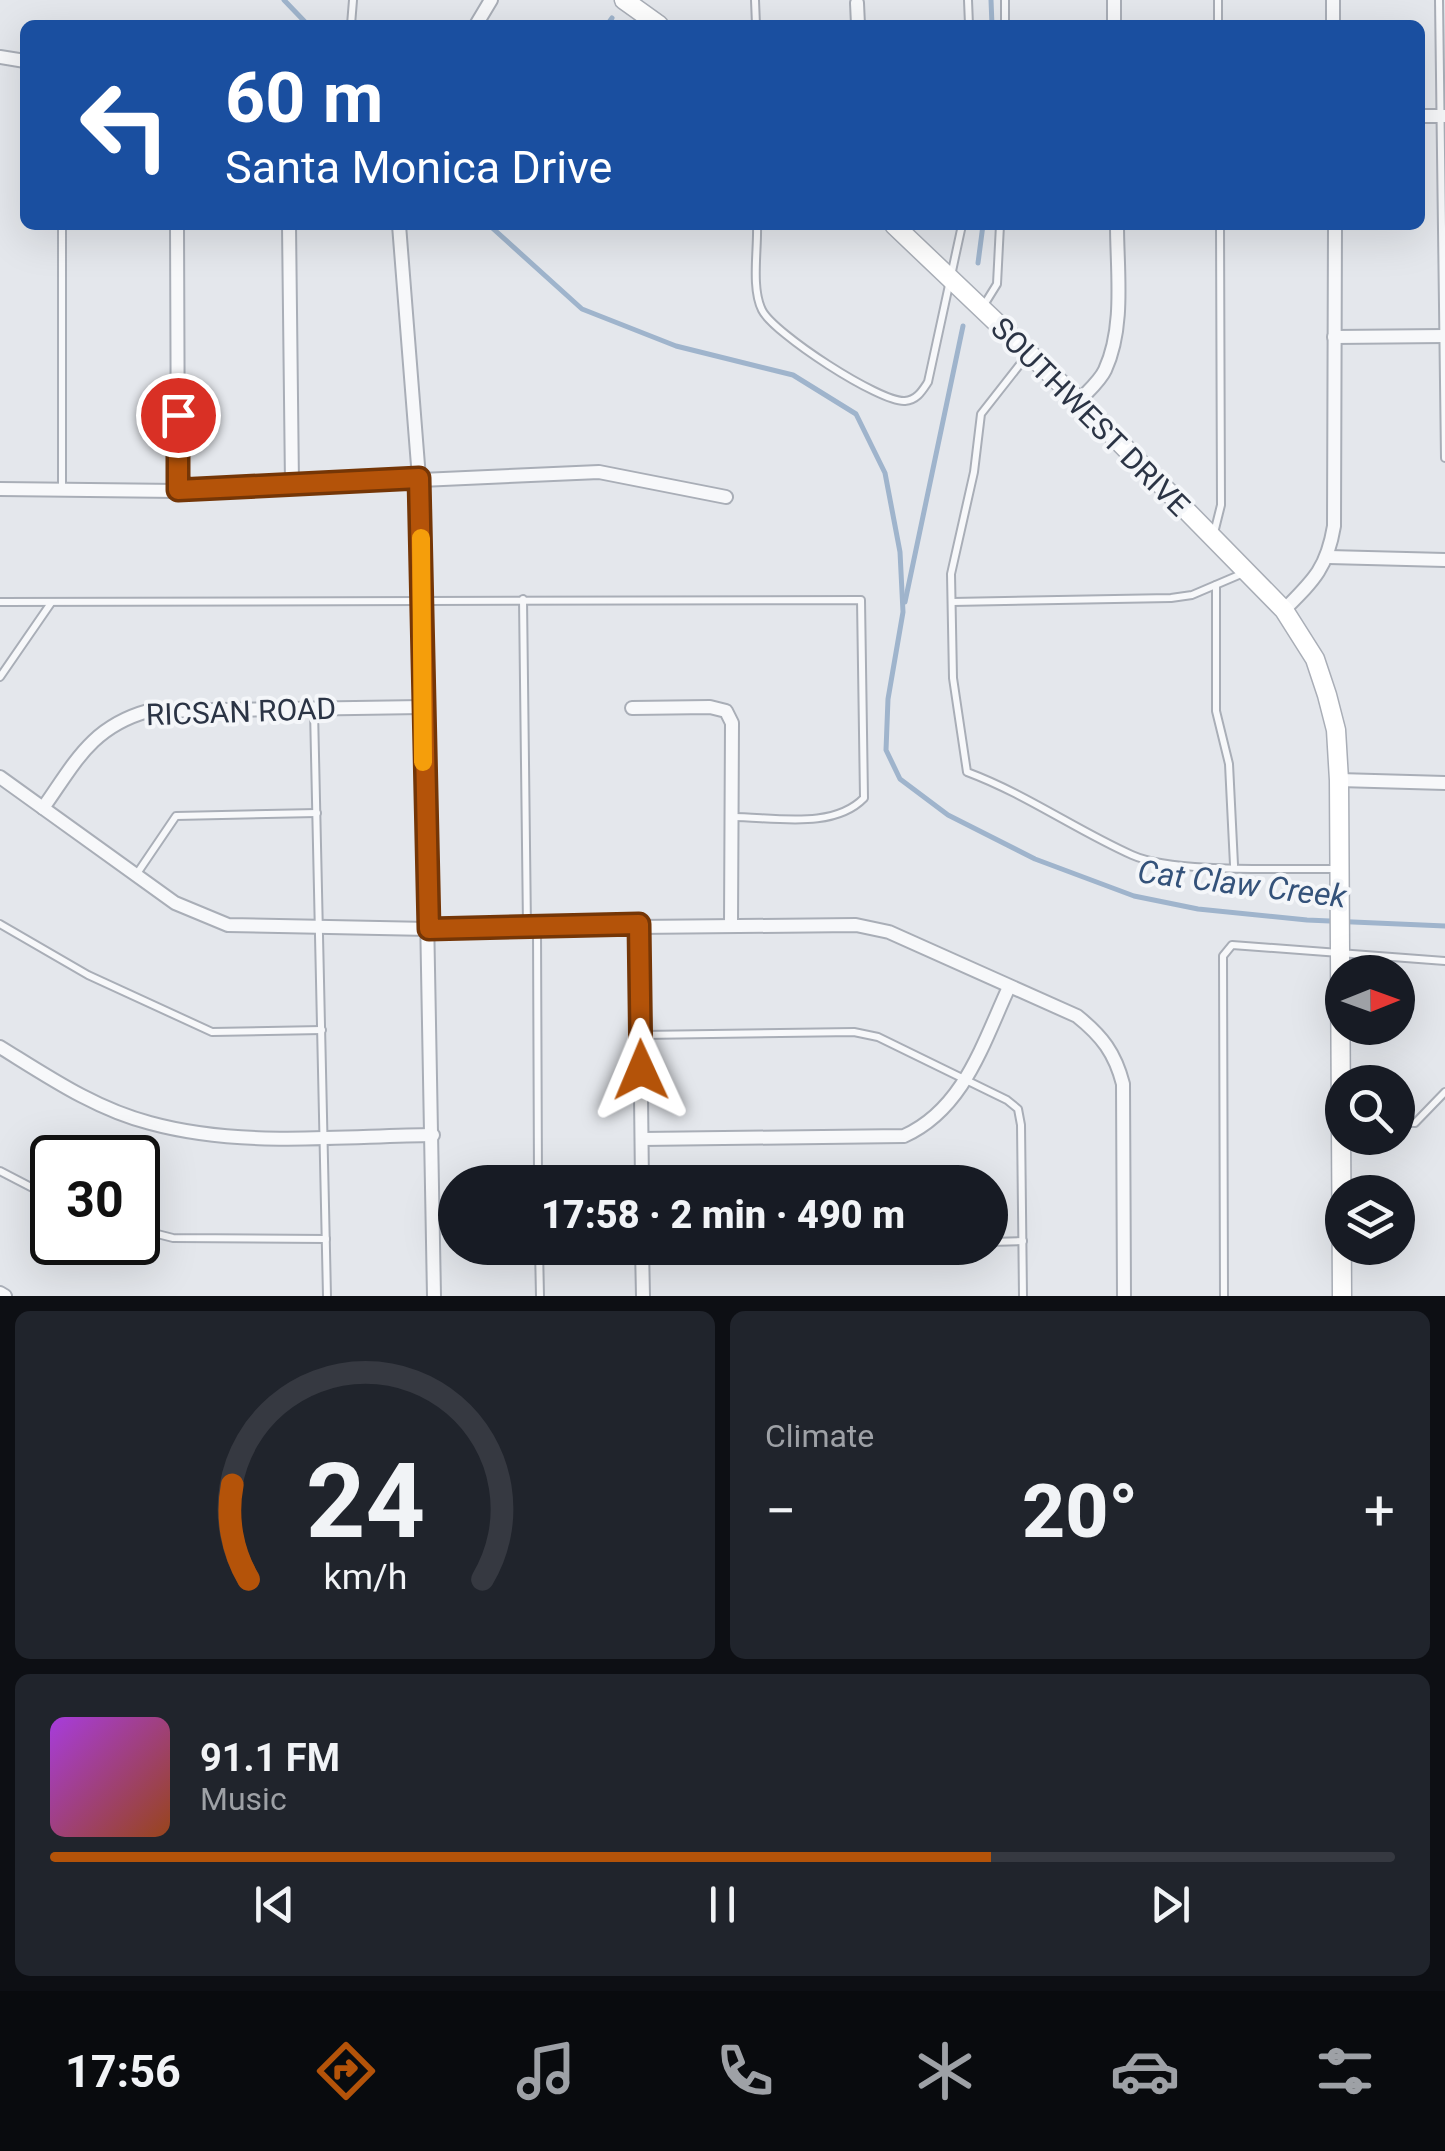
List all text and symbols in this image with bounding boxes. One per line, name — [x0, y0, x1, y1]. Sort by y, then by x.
text: 60 m — [225, 57, 383, 139]
icon: left — [60, 60, 190, 190]
text: Santa Monica Drive — [225, 141, 612, 194]
street label: SOUTHWEST DRIVE — [984, 310, 1197, 523]
pin — [136, 373, 221, 458]
icon: arrive — [151, 388, 206, 443]
street label: RICSAN ROAD — [145, 691, 337, 732]
water label: Cat Claw Creek — [1135, 852, 1350, 916]
north arrow — [1325, 955, 1415, 1045]
map controls — [1325, 955, 1415, 1265]
position arrow — [589, 1018, 693, 1122]
button: search — [1325, 1065, 1415, 1155]
speed limit sign: 30 — [30, 1135, 160, 1265]
button: layers — [1325, 1175, 1415, 1265]
text: 17:58 · 2 min · 490 m — [541, 1193, 905, 1237]
text: Climate — [765, 1417, 874, 1455]
text: 24 — [305, 1441, 425, 1562]
text: 20° — [1022, 1467, 1138, 1555]
text: − — [765, 1479, 796, 1543]
text: + — [1364, 1479, 1395, 1543]
text: km/h — [323, 1556, 407, 1598]
text: 91.1 FM — [200, 1736, 340, 1780]
text: Music — [200, 1780, 287, 1818]
icon: previous — [247, 1877, 302, 1932]
icon: pause — [695, 1877, 750, 1932]
icon: next — [1143, 1877, 1198, 1932]
icon: directions — [311, 2036, 381, 2106]
icon: music — [511, 2036, 581, 2106]
icon: phone — [710, 2036, 780, 2106]
icon: climate — [910, 2036, 980, 2106]
icon: car — [1110, 2036, 1180, 2106]
icon: filters — [1310, 2036, 1380, 2106]
text: 17:56 — [65, 2045, 181, 2098]

